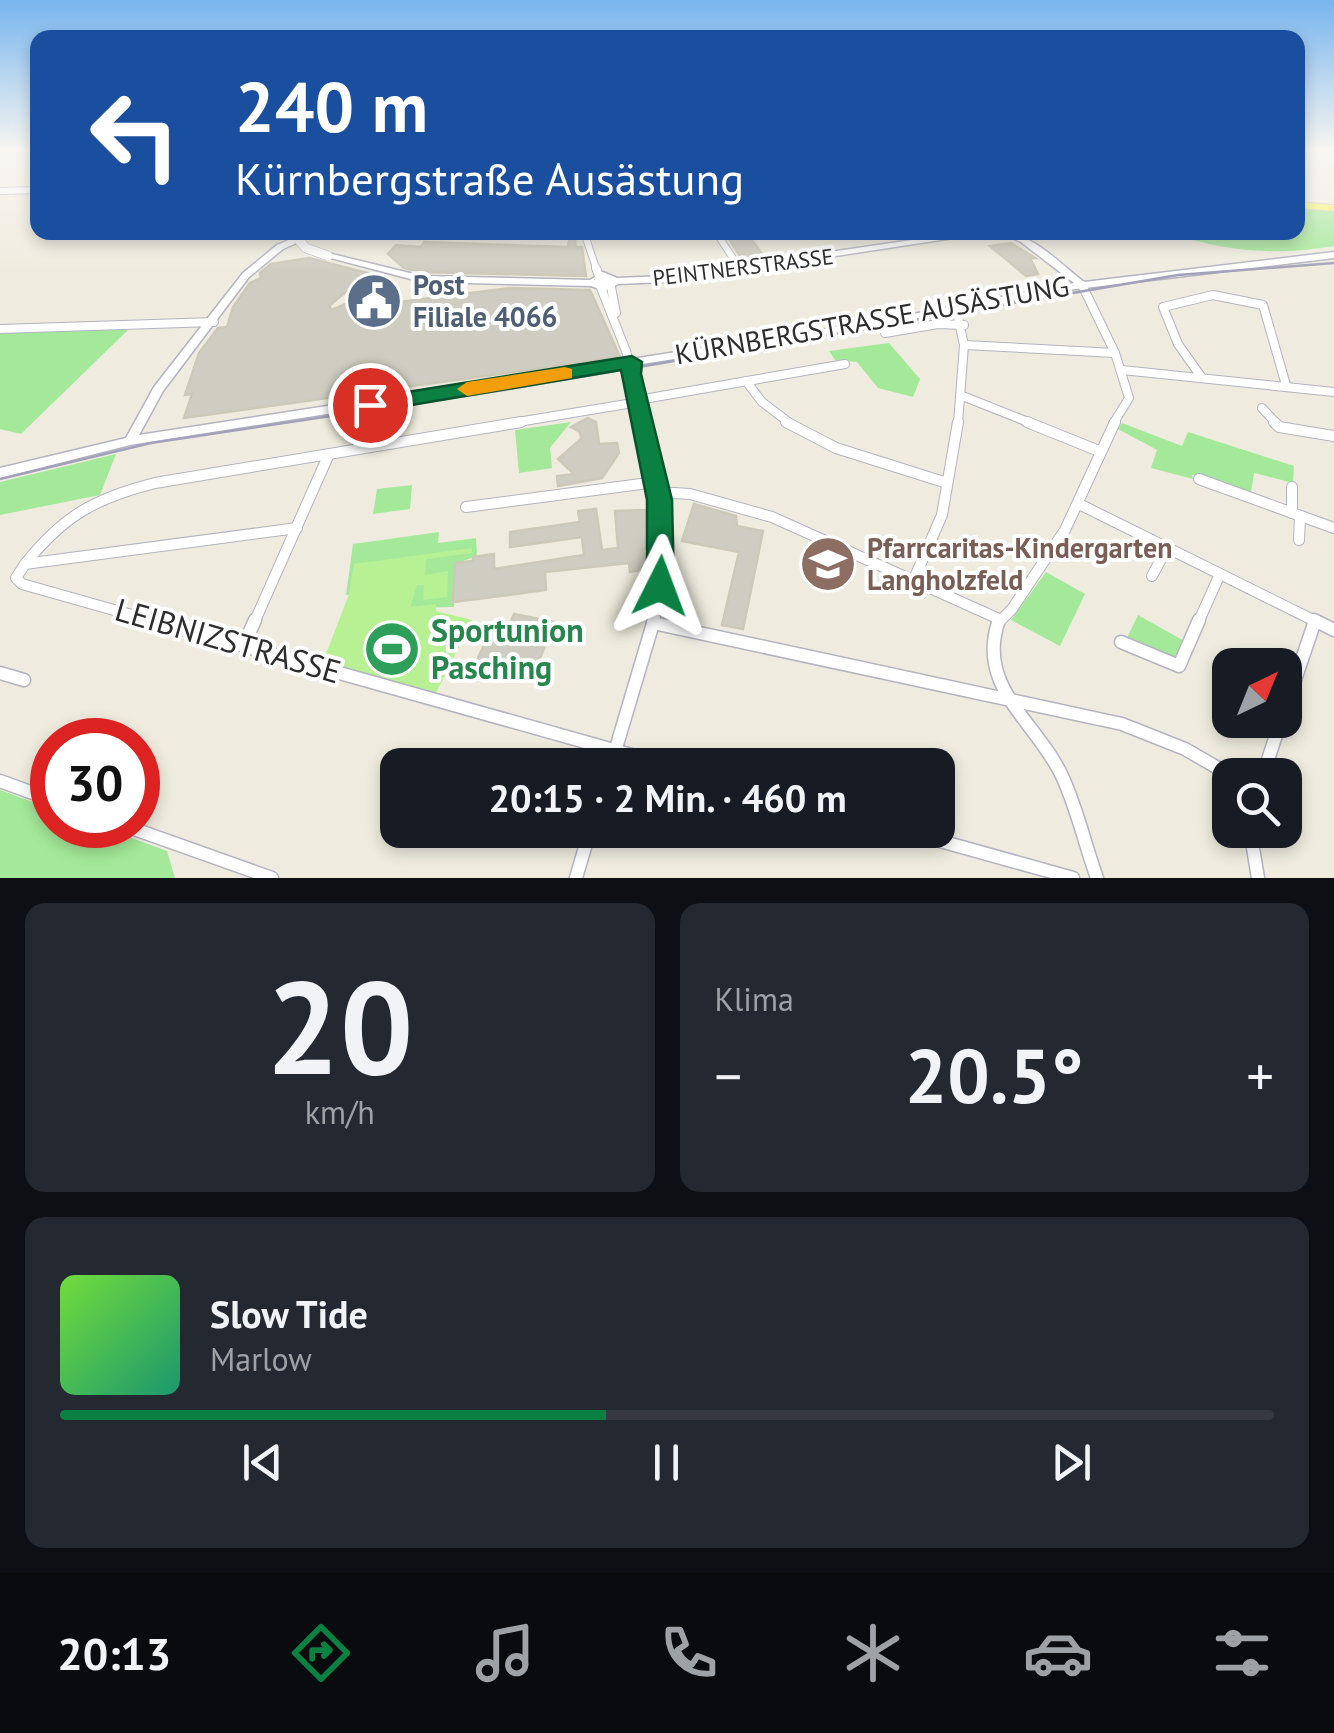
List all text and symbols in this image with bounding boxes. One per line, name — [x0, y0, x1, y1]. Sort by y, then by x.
text: 240 m — [235, 61, 428, 151]
icon: left — [70, 70, 200, 200]
text: Kürnbergstraße Ausästung — [235, 149, 744, 207]
street label: PEINTNERSTRASSE — [651, 242, 835, 292]
place label: Post Filiale 4066 — [413, 266, 557, 335]
street label: KÜRNBERGSTRASSE AUSÄSTUNG — [672, 267, 1072, 372]
public building icon: Post Filiale 4066 — [344, 271, 404, 331]
pin — [328, 363, 413, 448]
icon: arrive — [343, 378, 398, 433]
place label: Pfarrcaritas-Kindergarten Langholzfeld — [867, 529, 1172, 598]
position arrow — [608, 534, 712, 638]
school or university icon: Pfarrcaritas-Kindergarten Langholzfeld — [798, 534, 858, 594]
street label: LEIBNIZSTRASSE — [111, 588, 346, 692]
place label: Sportunion Pasching — [431, 609, 584, 688]
sports icon: Sportunion Pasching — [362, 619, 422, 679]
north arrow — [1212, 648, 1302, 738]
map controls — [1212, 648, 1302, 848]
speed limit sign: 30 — [30, 718, 160, 848]
button: search — [1212, 758, 1302, 848]
text: 20:15 · 2 Min. · 460 m — [488, 773, 847, 822]
text: 20 — [266, 942, 413, 1110]
text: Klima — [715, 978, 794, 1020]
text: 20.5° — [905, 1027, 1084, 1124]
text: − — [715, 1040, 742, 1111]
text: + — [1246, 1040, 1274, 1111]
text: km/h — [305, 1091, 375, 1133]
text: Slow Tide — [210, 1289, 368, 1338]
text: Marlow — [210, 1338, 312, 1380]
icon: previous — [235, 1435, 290, 1490]
icon: pause — [639, 1435, 694, 1490]
icon: next — [1044, 1435, 1099, 1490]
icon: directions — [286, 1618, 356, 1688]
icon: music — [470, 1618, 540, 1688]
icon: phone — [654, 1618, 724, 1688]
icon: climate — [838, 1618, 908, 1688]
icon: car — [1023, 1618, 1093, 1688]
icon: filters — [1207, 1618, 1277, 1688]
text: 20:13 — [57, 1624, 171, 1682]

